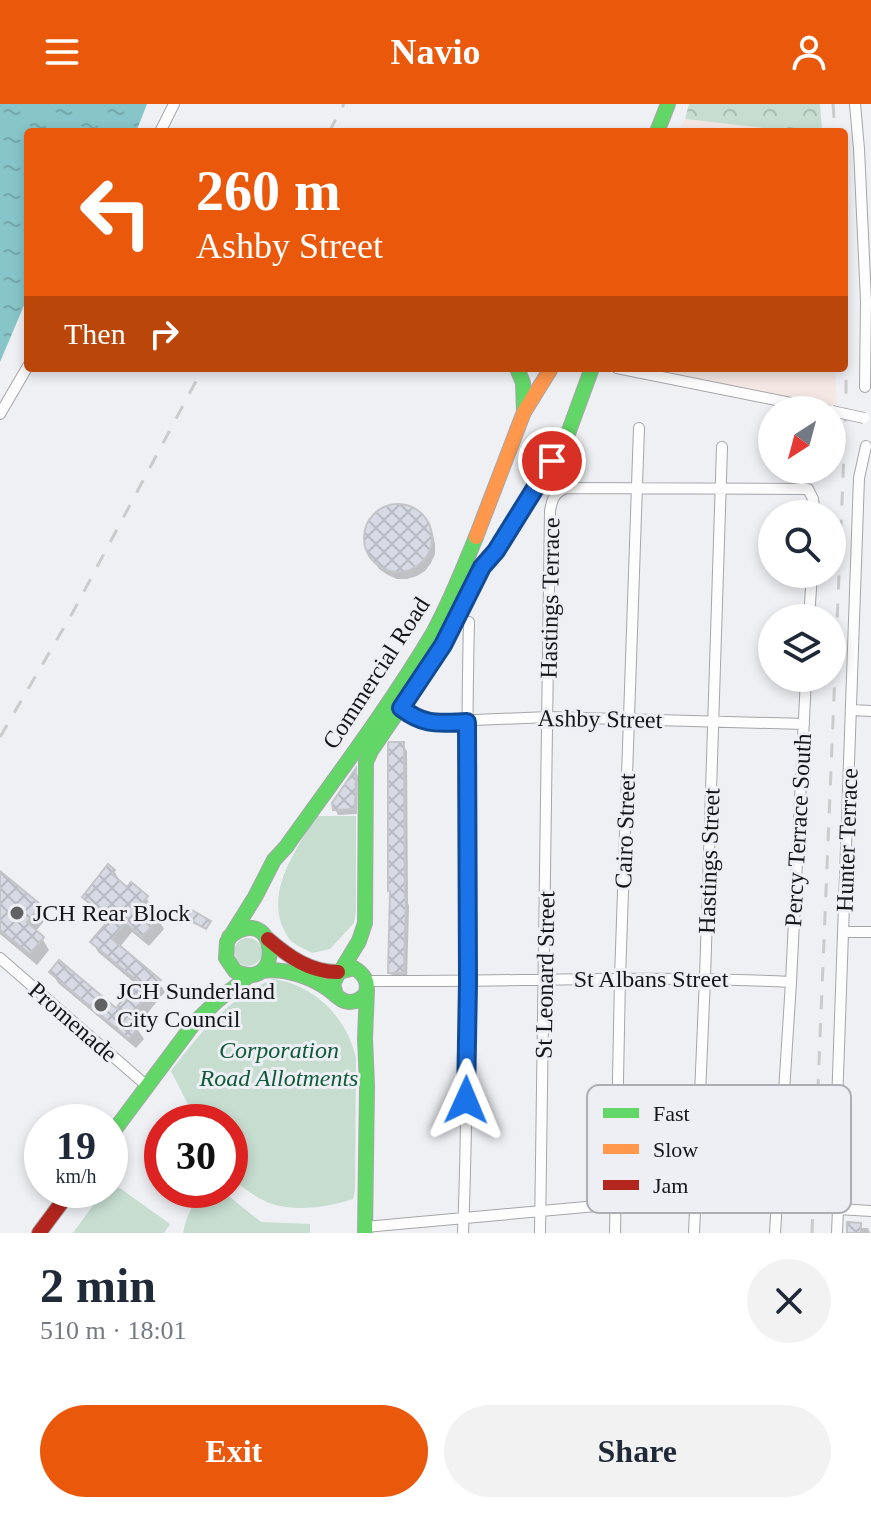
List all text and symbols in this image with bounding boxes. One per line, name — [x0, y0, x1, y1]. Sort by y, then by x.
icon: menu — [40, 30, 84, 74]
icon: person — [787, 30, 831, 74]
text: Navio — [391, 32, 481, 72]
icon: left — [64, 160, 168, 264]
text: 260 m — [196, 160, 341, 222]
text: Ashby Street — [196, 226, 383, 266]
icon: right — [142, 312, 186, 356]
text: Then — [64, 317, 126, 350]
north arrow — [758, 396, 846, 484]
map controls — [758, 396, 846, 692]
pin — [518, 427, 586, 495]
icon: arrive — [530, 439, 574, 483]
button: search — [758, 500, 846, 588]
street label: Hastings Terrace — [536, 517, 564, 679]
street label: Commercial Road — [317, 592, 435, 754]
button: layers — [758, 604, 846, 692]
street label: Ashby Street — [537, 705, 663, 733]
street label: Percy Terrace South — [780, 733, 816, 927]
street label: Hunter Terrace — [831, 768, 863, 912]
street label: Cairo Street — [610, 773, 640, 889]
street label: Hastings Street — [693, 787, 725, 934]
street label: St Leonard Street — [531, 890, 559, 1059]
place label: JCH Rear Block — [33, 900, 190, 926]
marker: JCH Rear Block — [8, 904, 26, 922]
street label: St Albans Street — [574, 966, 729, 992]
street label: Promenade — [24, 977, 122, 1067]
place label: JCH Sunderland City Council — [117, 978, 275, 1032]
marker: JCH Sunderland City Council — [92, 996, 110, 1014]
park label: Corporation Road Allotments — [199, 1037, 358, 1091]
position arrow — [424, 1058, 508, 1142]
legend — [587, 1085, 851, 1213]
text: Fast — [653, 1101, 690, 1126]
speed limit sign: 30 — [144, 1104, 248, 1208]
text: 19 — [56, 1123, 96, 1168]
text: Slow — [653, 1137, 698, 1162]
text: km/h — [55, 1165, 97, 1187]
text: Jam — [653, 1173, 688, 1198]
text: 2 min — [40, 1259, 156, 1312]
button: close — [747, 1259, 831, 1343]
text: 510 m · 18:01 — [40, 1316, 187, 1345]
button: Exit — [40, 1405, 428, 1497]
button: Share — [444, 1405, 831, 1497]

